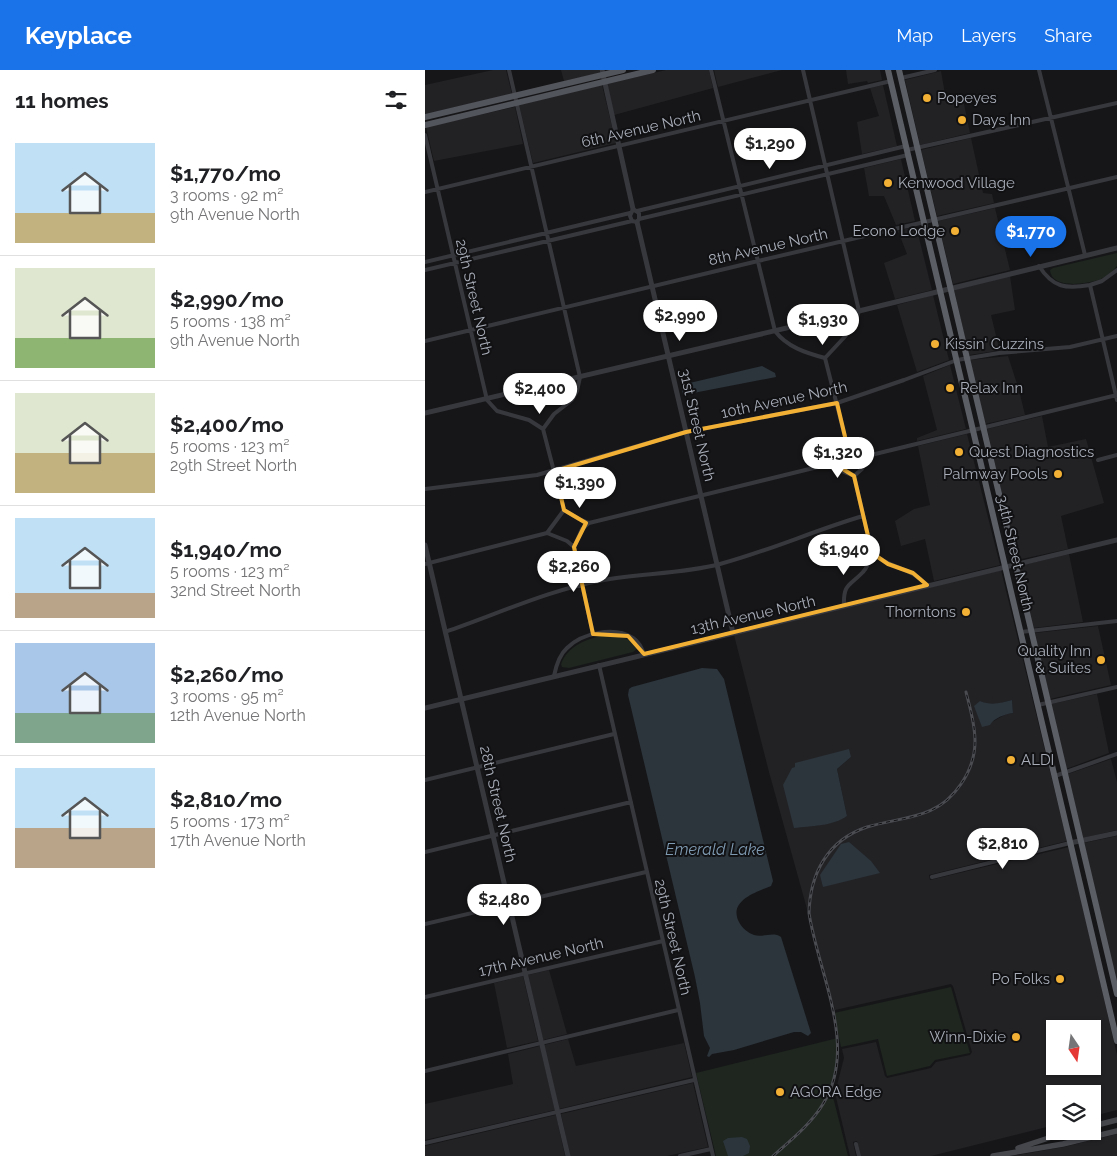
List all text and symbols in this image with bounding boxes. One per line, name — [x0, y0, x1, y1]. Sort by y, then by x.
text: Keyplace — [25, 21, 132, 50]
text: Map — [897, 25, 933, 46]
text: Layers — [961, 25, 1016, 46]
text: Share — [1044, 25, 1092, 46]
icon: filters — [382, 86, 410, 114]
text: 11 homes — [15, 88, 109, 113]
place label: Popeyes — [937, 89, 997, 107]
marker: Popeyes — [921, 92, 933, 104]
street label: 6th Avenue North — [580, 107, 702, 151]
place label: Days Inn — [972, 111, 1031, 129]
marker: Days Inn — [956, 114, 968, 126]
pin: $1,290 — [729, 128, 811, 170]
text: $1,290 — [745, 134, 795, 153]
text: $1,770/mo — [170, 161, 281, 186]
icon: home — [55, 163, 115, 223]
place label: Kenwood Village — [898, 174, 1015, 192]
marker: Kenwood Village — [882, 177, 894, 189]
text: 3 rooms · 92 m² — [170, 186, 283, 205]
text: 9th Avenue North — [170, 205, 300, 224]
pin: $1,770 — [990, 216, 1072, 258]
place label: Econo Lodge — [853, 222, 945, 240]
text: $1,770 — [1006, 222, 1056, 241]
street label: 8th Avenue North — [707, 225, 829, 269]
marker: Econo Lodge — [949, 225, 961, 237]
street label: 29th Street North — [452, 237, 496, 357]
text: $2,990/mo — [170, 287, 284, 312]
icon: home — [55, 288, 115, 348]
pin: $2,990 — [639, 300, 721, 342]
pin: $1,930 — [782, 304, 864, 346]
text: $2,990 — [654, 306, 706, 325]
text: $1,930 — [798, 310, 848, 329]
text: 5 rooms · 138 m² — [170, 312, 291, 331]
text: 9th Avenue North — [170, 331, 300, 350]
place label: Kissin' Cuzzins — [945, 335, 1044, 353]
marker: Kissin' Cuzzins — [929, 338, 941, 350]
street label: 31st Street North — [675, 367, 719, 483]
pin: $2,400 — [499, 372, 581, 415]
street label: 10th Avenue North — [719, 378, 849, 422]
text: $2,400 — [514, 379, 566, 398]
place label: Relax Inn — [960, 379, 1023, 397]
marker: Relax Inn — [944, 382, 956, 394]
text: $2,400/mo — [170, 412, 284, 437]
icon: home — [55, 413, 115, 473]
pin: $1,320 — [797, 436, 879, 479]
text: 5 rooms · 123 m² — [170, 437, 290, 456]
text: $1,320 — [813, 443, 863, 462]
place label: Quest Diagnostics — [969, 443, 1094, 461]
marker: Quest Diagnostics — [953, 446, 965, 458]
text: 29th Street North — [170, 456, 297, 475]
place label: Palmway Pools — [943, 465, 1048, 483]
pin: $1,390 — [539, 466, 621, 509]
marker: Palmway Pools — [1052, 468, 1064, 480]
text: $1,390 — [555, 473, 605, 492]
street label: 34th Street North — [993, 493, 1037, 613]
pin: $1,940 — [803, 534, 885, 576]
text: $1,940/mo — [170, 537, 282, 562]
icon: home — [55, 538, 115, 598]
text: $1,940 — [819, 540, 869, 559]
pin: $2,260 — [533, 550, 615, 593]
text: $2,260 — [548, 557, 600, 576]
text: 5 rooms · 123 m² — [170, 562, 290, 581]
text: 32nd Street North — [170, 581, 301, 600]
street label: 13th Avenue North — [689, 592, 817, 638]
place label: Thorntons — [885, 603, 956, 621]
marker: Thorntons — [960, 606, 972, 618]
place label: Quality Inn & Suites — [1018, 642, 1091, 677]
marker: Quality Inn & Suites — [1095, 654, 1107, 666]
text: $2,260/mo — [170, 662, 284, 687]
icon: home — [55, 663, 115, 723]
text: 3 rooms · 95 m² — [170, 687, 284, 706]
text: 12th Avenue North — [170, 706, 306, 725]
street label: 28th Street North — [476, 744, 520, 864]
place label: ALDI — [1021, 751, 1054, 769]
marker: ALDI — [1005, 754, 1017, 766]
text: $2,810/mo — [170, 787, 282, 812]
icon: home — [55, 788, 115, 848]
text: 5 rooms · 173 m² — [170, 812, 290, 831]
pin: $2,810 — [962, 828, 1044, 870]
text: 17th Avenue North — [170, 831, 306, 850]
text: $2,810 — [978, 834, 1028, 853]
water label: Emerald Lake — [665, 840, 765, 859]
street label: 29th Street North — [651, 877, 695, 997]
pin: $2,480 — [463, 884, 545, 926]
text: $2,480 — [478, 890, 530, 909]
street label: 17th Avenue North — [477, 934, 605, 980]
place label: Po Folks — [992, 970, 1050, 988]
marker: Po Folks — [1054, 973, 1066, 985]
north arrow — [1046, 1020, 1101, 1075]
map controls — [1046, 1020, 1101, 1140]
place label: Winn-Dixie — [930, 1028, 1006, 1046]
marker: Winn-Dixie — [1010, 1031, 1022, 1043]
place label: AGORA Edge — [790, 1083, 882, 1101]
button: layers — [1046, 1085, 1101, 1140]
marker: AGORA Edge — [774, 1086, 786, 1098]

